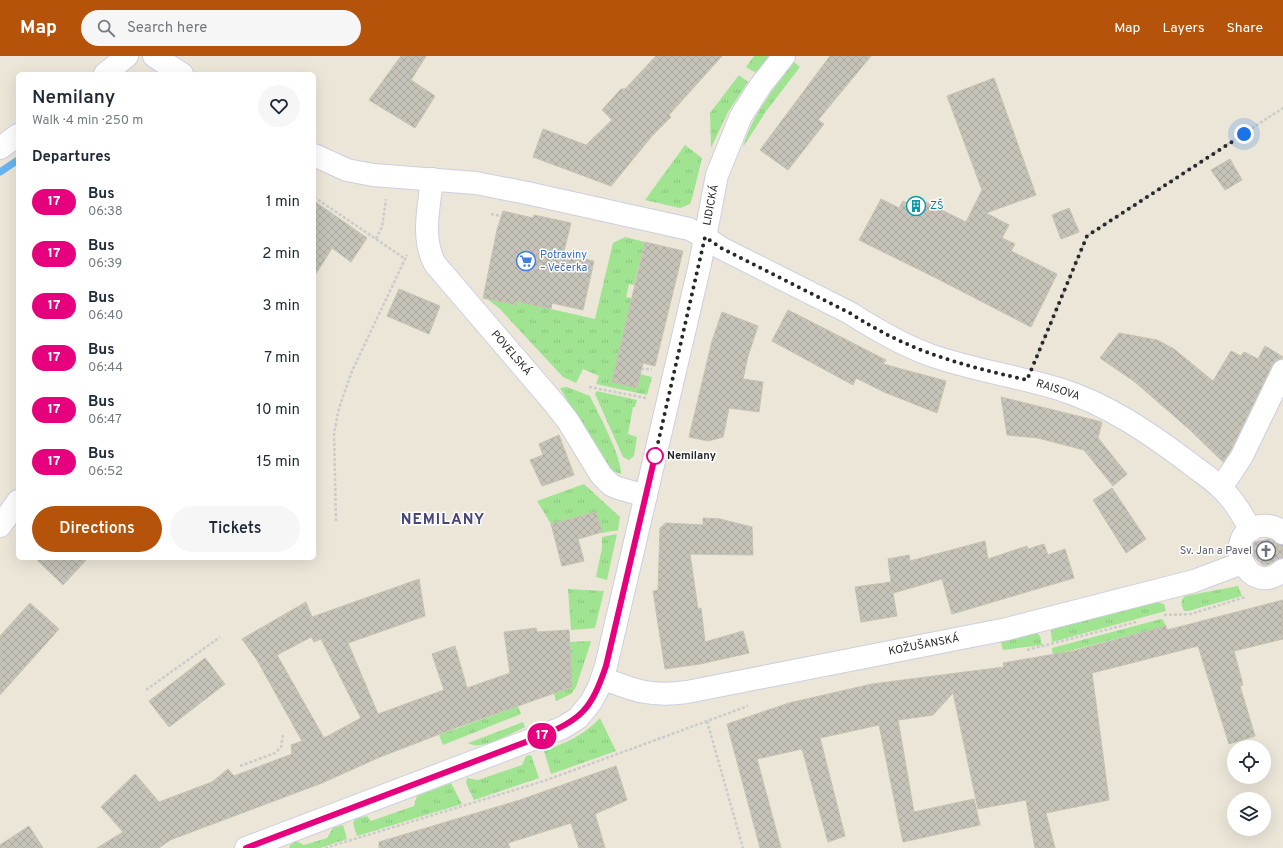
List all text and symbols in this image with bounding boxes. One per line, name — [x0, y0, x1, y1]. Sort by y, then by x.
search box — [81, 10, 361, 46]
text: Map — [20, 16, 57, 40]
icon: search — [95, 17, 117, 39]
text: Search here — [127, 19, 207, 38]
text: Map — [1114, 20, 1140, 37]
text: Layers — [1162, 20, 1204, 37]
text: Share — [1226, 20, 1263, 37]
button: heart — [258, 85, 300, 127]
text: Nemilany — [32, 86, 115, 110]
text: Walk · 4 min · 250 m — [32, 113, 143, 129]
your location — [1234, 124, 1254, 144]
text: Departures — [32, 148, 111, 167]
street label: LIDICKÁ — [699, 183, 722, 227]
text: Bus — [88, 185, 115, 204]
text: 17 — [47, 193, 61, 210]
text: 1 min — [266, 193, 300, 212]
building icon: ZŠ — [905, 195, 927, 217]
place label: ZŠ — [930, 198, 944, 213]
text: 06:38 — [88, 204, 123, 220]
text: Bus — [88, 237, 115, 256]
text: 17 — [47, 245, 61, 262]
text: 2 min — [262, 245, 300, 264]
place label: Potraviny – Večerka — [540, 248, 587, 275]
supermarket icon: Potraviny – Večerka — [515, 250, 537, 272]
text: 06:39 — [88, 256, 122, 272]
text: Bus — [88, 289, 115, 308]
text: 17 — [47, 297, 61, 314]
text: 3 min — [262, 297, 300, 316]
text: 06:40 — [88, 308, 123, 324]
street label: POVELSKÁ — [488, 327, 535, 378]
text: Bus — [88, 341, 115, 360]
text: 17 — [47, 349, 61, 366]
text: 7 min — [264, 349, 300, 368]
text: 06:44 — [88, 360, 123, 376]
street label: RAISOVA — [1034, 376, 1082, 404]
text: Bus — [88, 393, 115, 412]
text: 17 — [47, 401, 61, 418]
text: 10 min — [256, 401, 300, 420]
text: 06:47 — [88, 412, 122, 428]
text: Bus — [88, 445, 115, 464]
marker: Nemilany — [646, 447, 664, 465]
place label: Nemilany — [667, 449, 716, 463]
text: 17 — [47, 453, 61, 470]
text: 15 min — [257, 453, 300, 472]
text: 06:52 — [88, 464, 123, 480]
button: Directions — [32, 506, 162, 552]
button: Tickets — [170, 506, 300, 552]
district label: NEMILANY — [401, 511, 485, 530]
church icon: Sv. Jan a Pavel — [1255, 540, 1277, 562]
place label: Sv. Jan a Pavel — [1180, 544, 1252, 558]
street label: KOŽUŠANSKÁ — [887, 630, 961, 659]
line badge: 17 — [524, 723, 560, 749]
text: 17 — [535, 727, 549, 744]
map controls — [1227, 740, 1271, 836]
button: locate — [1227, 740, 1271, 784]
button: layers — [1227, 792, 1271, 836]

